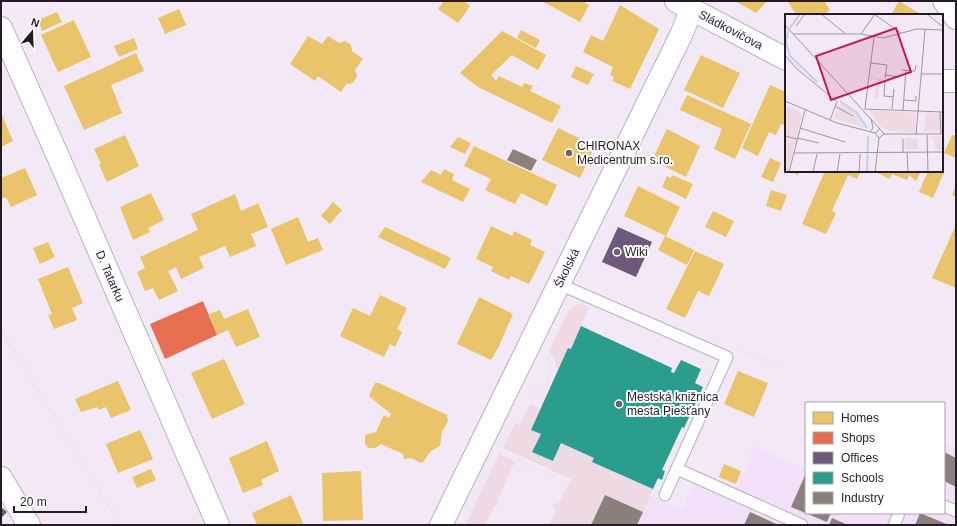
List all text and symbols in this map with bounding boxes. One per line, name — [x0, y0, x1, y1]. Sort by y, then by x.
street label: Sládkovičova — [696, 7, 766, 53]
north arrow — [12, 12, 52, 52]
inset map — [785, 14, 943, 172]
text: N — [30, 16, 41, 30]
place label: CHIRONAX Medicentrum s.ro. — [577, 139, 673, 167]
marker: CHIRONAX Medicentrum s.ro. — [564, 148, 574, 158]
place label: Wiki — [625, 245, 648, 259]
street label: Školská — [550, 246, 582, 290]
marker: Wiki — [612, 247, 622, 257]
street label: D. Tatarku — [93, 248, 127, 304]
place label: Mestská knižnica mesta Piešťany — [627, 390, 719, 418]
marker: Mestská knižnica mesta Piešťany — [614, 399, 624, 409]
legend — [805, 402, 945, 514]
text: Homes — [841, 411, 879, 425]
text: Shops — [841, 431, 875, 445]
text: Offices — [841, 451, 878, 465]
text: Schools — [841, 471, 884, 485]
scale bar — [14, 488, 86, 514]
text: Industry — [841, 491, 884, 505]
text: 20 m — [20, 495, 47, 509]

